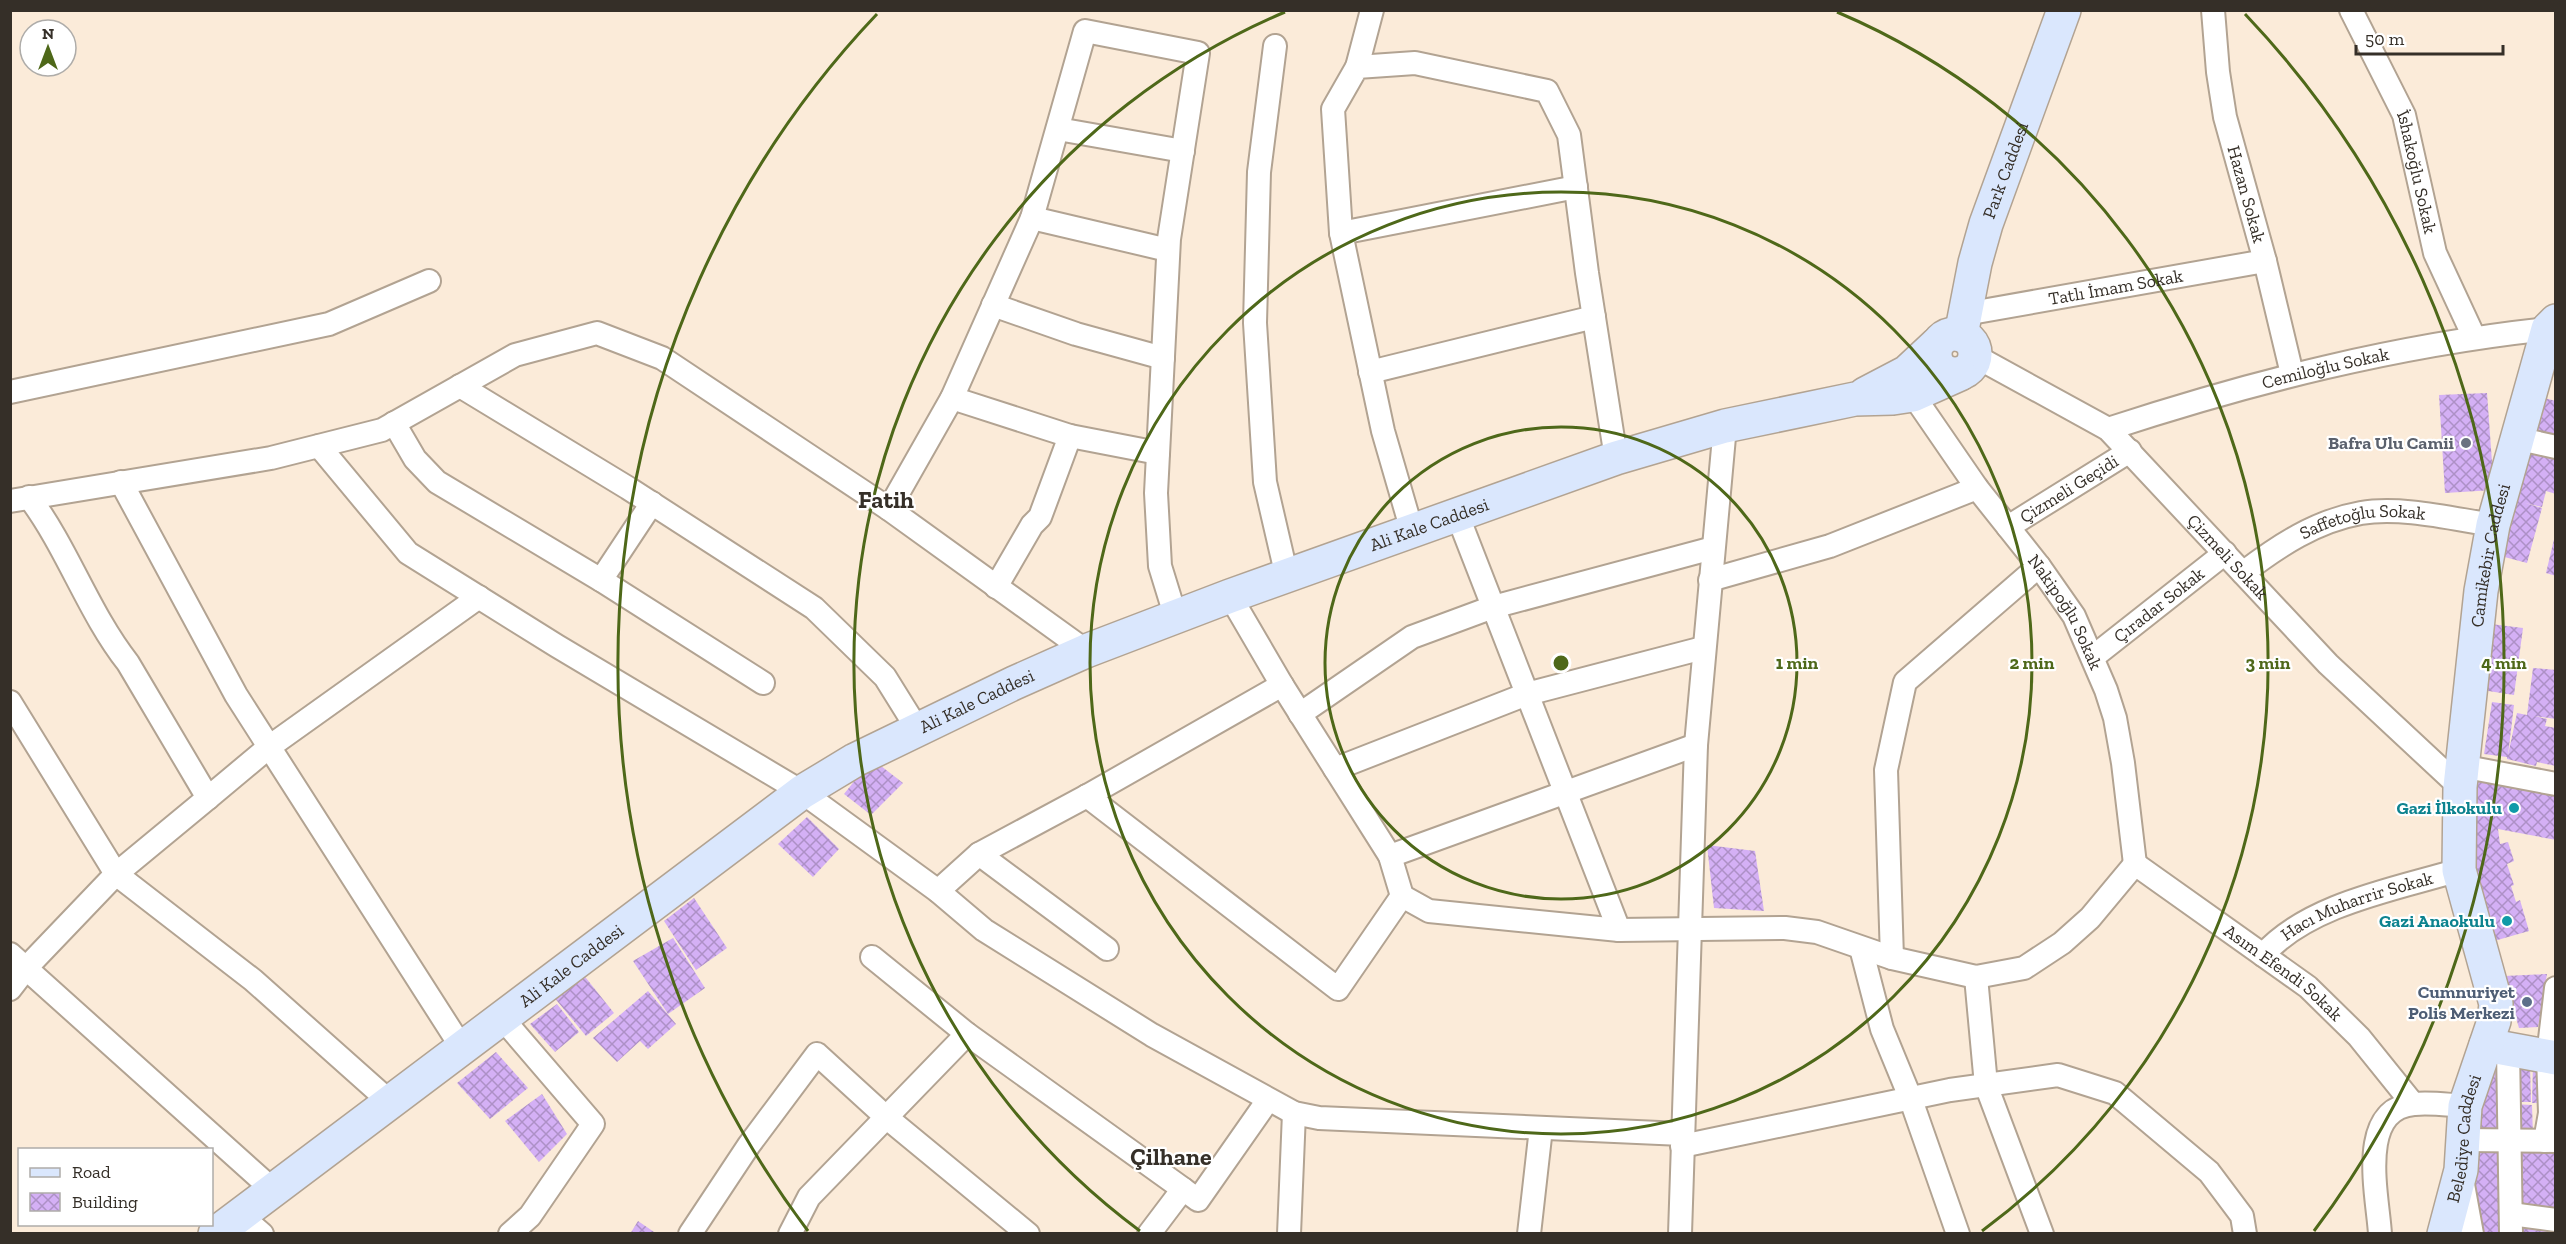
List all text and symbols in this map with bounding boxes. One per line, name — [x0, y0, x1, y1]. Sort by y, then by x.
north arrow — [18, 18, 78, 78]
scale bar — [2356, 18, 2503, 56]
text: N — [42, 24, 54, 43]
text: 50 m — [2365, 28, 2405, 50]
street label: İshakoğlu Sokak — [2392, 106, 2441, 236]
street label: Park Caddesi — [1978, 119, 2033, 222]
street label: Hazan Sokak — [2223, 143, 2271, 246]
street label: Tatlı İmam Sokak — [2047, 265, 2185, 310]
street label: Cemiloğlu Sokak — [2260, 343, 2392, 394]
place label: Bafra Ulu Camii — [2328, 432, 2455, 454]
marker: Bafra Ulu Camii — [2459, 436, 2473, 450]
street label: Çizmeli Geçidi — [2016, 450, 2123, 528]
street label: Camikebir Caddesi — [2466, 481, 2515, 628]
district label: Fatih — [858, 485, 914, 514]
street label: Ali Kale Caddesi — [1367, 493, 1492, 556]
street label: Saffetoğlu Sokak — [2296, 500, 2427, 544]
street label: Çizmeli Sokak — [2182, 510, 2274, 605]
street label: Nakipoğlu Sokak — [2023, 550, 2107, 674]
street label: Çıradar Sokak — [2109, 562, 2209, 647]
text: 1 min — [1776, 652, 1819, 674]
text: 2 min — [2010, 652, 2055, 674]
text: 3 min — [2246, 652, 2291, 674]
text: 4 min — [2481, 652, 2527, 674]
centre of rings — [1551, 653, 1571, 673]
street label: Ali Kale Caddesi — [916, 664, 1038, 738]
place label: Gazi İlkokulu — [2396, 797, 2502, 819]
marker: Gazi İlkokulu — [2507, 801, 2521, 815]
street label: Hacı Muharrir Sokak — [2276, 867, 2436, 946]
place label: Gazi Anaokulu — [2379, 910, 2495, 932]
marker: Gazi Anaokulu — [2500, 914, 2514, 928]
street label: Ali Kale Caddesi — [515, 919, 628, 1012]
street label: Asım Efendi Sokak — [2220, 920, 2348, 1026]
place label: Cumnuriyet Polis Merkezi — [2408, 981, 2516, 1024]
marker: Cumnuriyet Polis Merkezi — [2520, 995, 2534, 1009]
street label: Belediye Caddesi — [2442, 1071, 2486, 1205]
district label: Çilhane — [1130, 1142, 1212, 1171]
legend — [18, 1148, 213, 1226]
text: Road — [72, 1161, 111, 1183]
text: Building — [72, 1191, 138, 1213]

